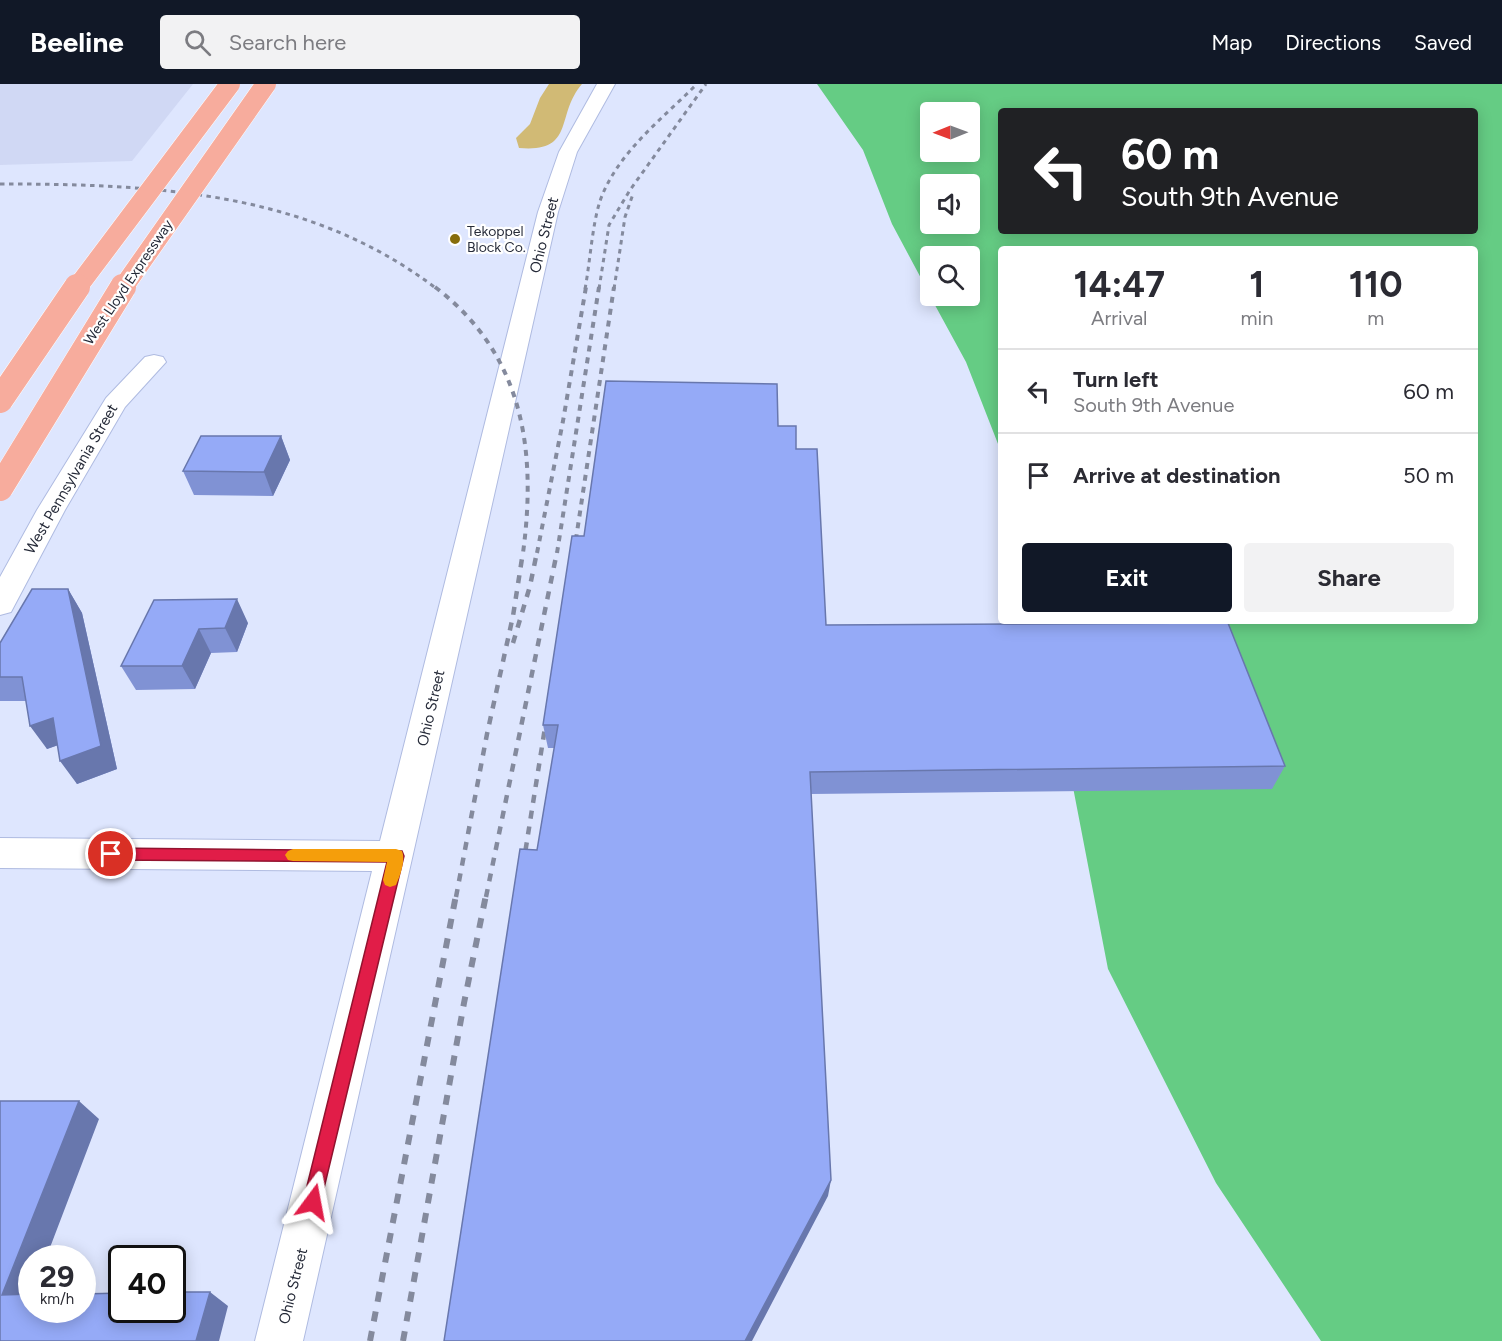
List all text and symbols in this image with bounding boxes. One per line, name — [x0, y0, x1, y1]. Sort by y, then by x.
search box — [160, 15, 580, 69]
text: Beeline — [30, 25, 124, 59]
icon: search — [181, 26, 214, 59]
text: Search here — [229, 29, 346, 56]
text: Map — [1211, 30, 1252, 55]
text: Directions — [1285, 30, 1381, 55]
text: Saved — [1414, 30, 1472, 55]
north arrow — [920, 102, 980, 162]
map controls — [920, 102, 980, 306]
text: 60 m — [1121, 129, 1219, 180]
icon: left — [1022, 132, 1100, 210]
button: sound — [920, 174, 980, 234]
text: South 9th Avenue — [1121, 180, 1339, 213]
street label: Ohio Street — [526, 195, 562, 275]
street label: West Lloyd Expressway — [80, 216, 177, 348]
place label: Tekoppel Block Co. — [467, 223, 526, 256]
marker: Tekoppel Block Co. — [448, 232, 462, 246]
button: search — [920, 246, 980, 306]
text: 14:47 — [1073, 263, 1165, 306]
text: 1 — [1249, 263, 1265, 306]
text: 110 — [1349, 263, 1403, 306]
text: Arrival — [1091, 306, 1148, 330]
text: min — [1241, 306, 1273, 330]
text: m — [1367, 306, 1384, 330]
text: Turn left — [1073, 366, 1159, 393]
icon: left — [1022, 375, 1055, 408]
text: 60 m — [1403, 378, 1454, 405]
text: South 9th Avenue — [1073, 393, 1234, 417]
street label: West Pennsylvania Street — [21, 400, 122, 557]
icon: arrive — [1022, 459, 1055, 492]
text: Arrive at destination — [1073, 462, 1281, 489]
text: 50 m — [1403, 462, 1454, 489]
button: Exit — [1022, 543, 1232, 612]
button: Share — [1244, 543, 1454, 612]
street label: Ohio Street — [413, 668, 449, 748]
pin — [85, 828, 136, 879]
icon: arrive — [94, 837, 127, 870]
position arrow — [281, 1170, 345, 1234]
speed limit sign: 40 — [108, 1245, 186, 1323]
street label: Ohio Street — [275, 1246, 311, 1326]
text: 29 — [40, 1258, 74, 1295]
text: km/h — [40, 1290, 74, 1308]

